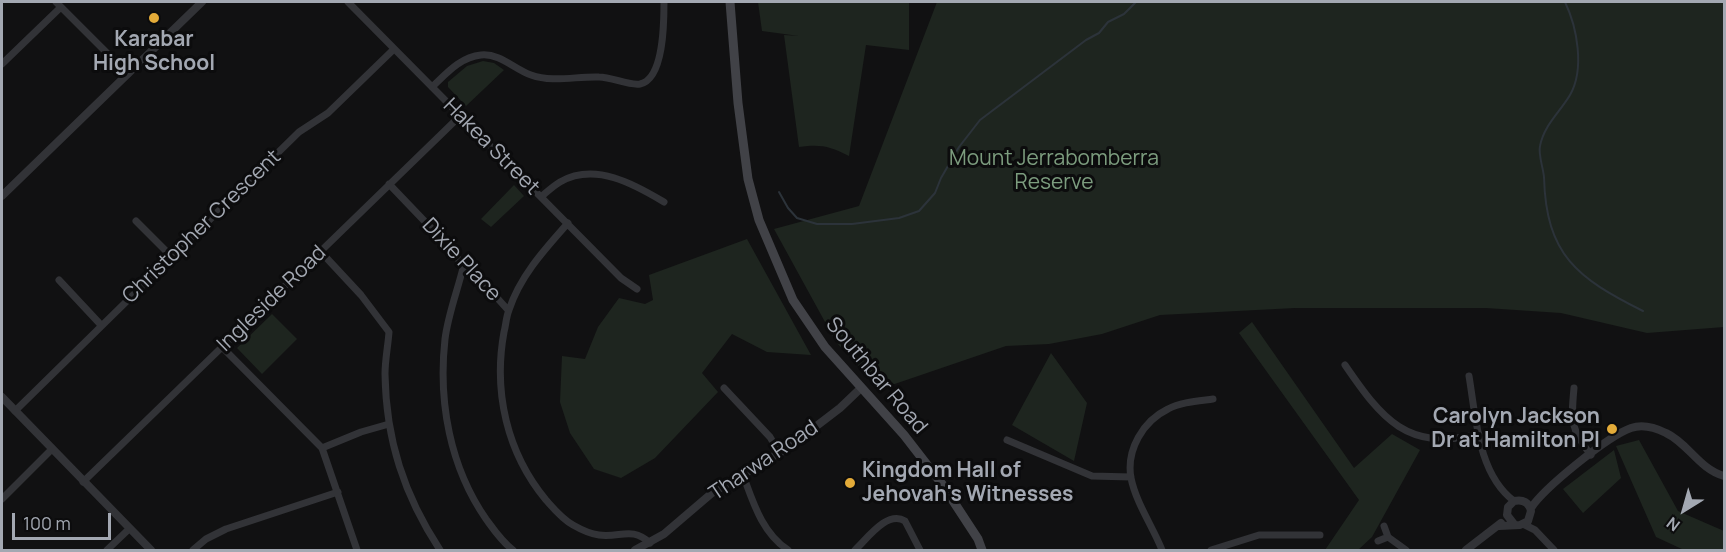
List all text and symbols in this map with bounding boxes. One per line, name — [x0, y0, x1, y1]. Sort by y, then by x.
marker: Karabar High School — [147, 11, 161, 25]
place label: Karabar High School — [93, 27, 215, 77]
street label: Hakea Street — [438, 94, 544, 200]
street label: Christopher Crescent — [118, 145, 286, 309]
park label: Mount Jerrabomberra Reserve — [949, 146, 1159, 196]
street label: Dixie Place — [416, 213, 506, 307]
street label: Ingleside Road — [212, 241, 332, 357]
street label: Southbar Road — [820, 313, 932, 439]
place label: Carolyn Jackson Dr at Hamilton Pl — [1431, 404, 1600, 454]
street label: Tharwa Road — [705, 416, 823, 506]
marker: Carolyn Jackson Dr at Hamilton Pl — [1605, 422, 1619, 436]
place label: Kingdom Hall of Jehovah's Witnesses — [862, 458, 1073, 508]
marker: Kingdom Hall of Jehovah's Witnesses — [843, 476, 857, 490]
north arrow — [1654, 480, 1714, 540]
scale bar — [15, 501, 114, 539]
text: 100 m — [23, 511, 71, 535]
text: N — [1662, 512, 1684, 537]

